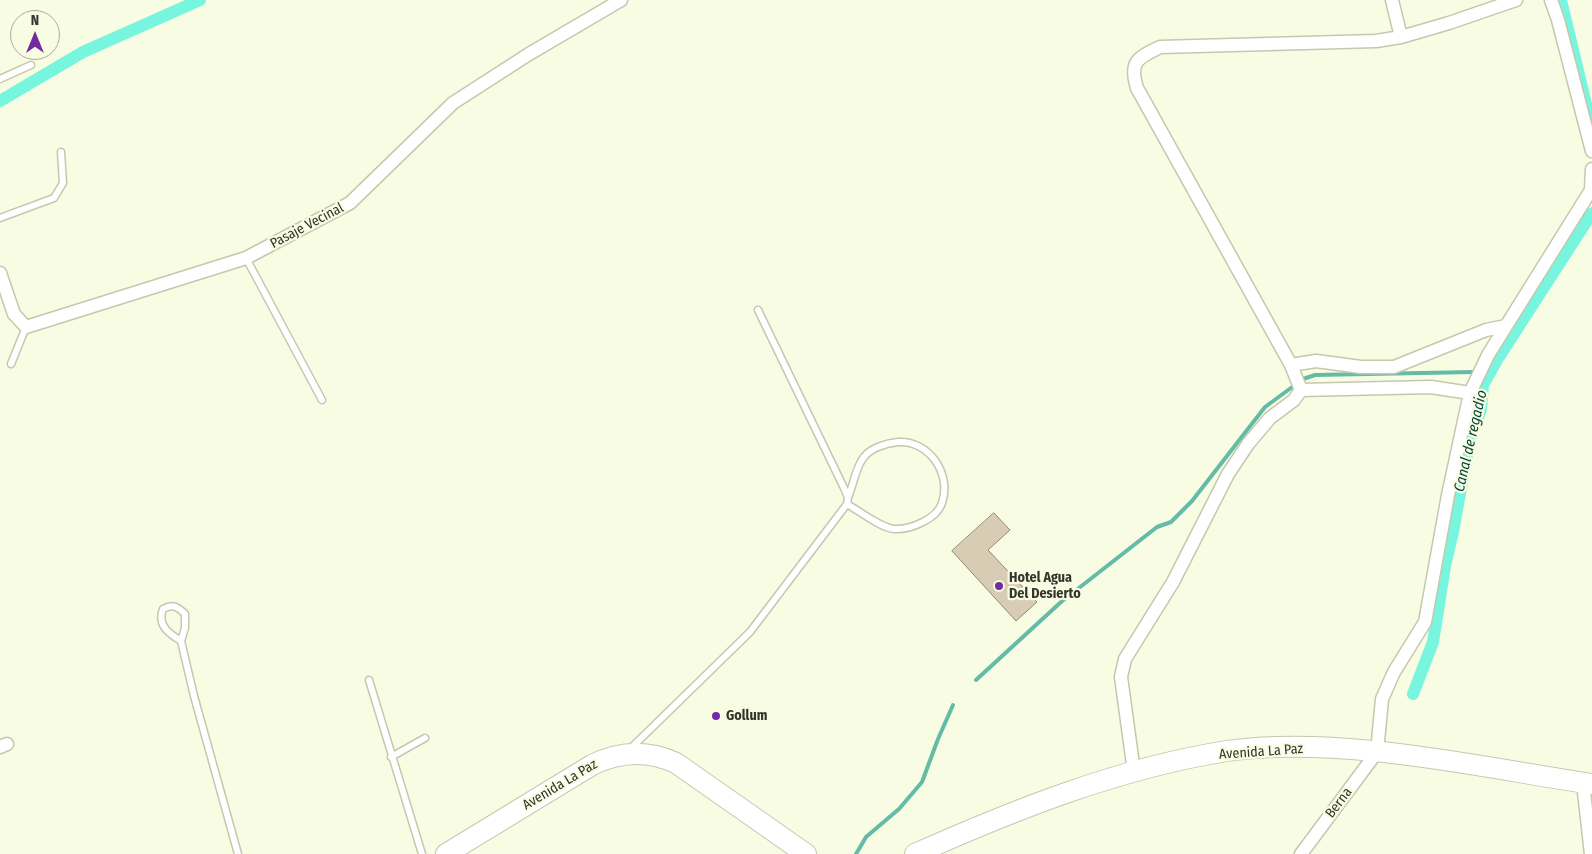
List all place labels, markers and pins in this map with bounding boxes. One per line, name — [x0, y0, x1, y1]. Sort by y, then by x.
place label: Hotel Agua Del Desierto — [1009, 570, 1081, 602]
marker: Hotel Agua Del Desierto — [993, 580, 1005, 592]
place label: Gollum — [726, 708, 767, 724]
marker: Gollum — [710, 710, 722, 722]

